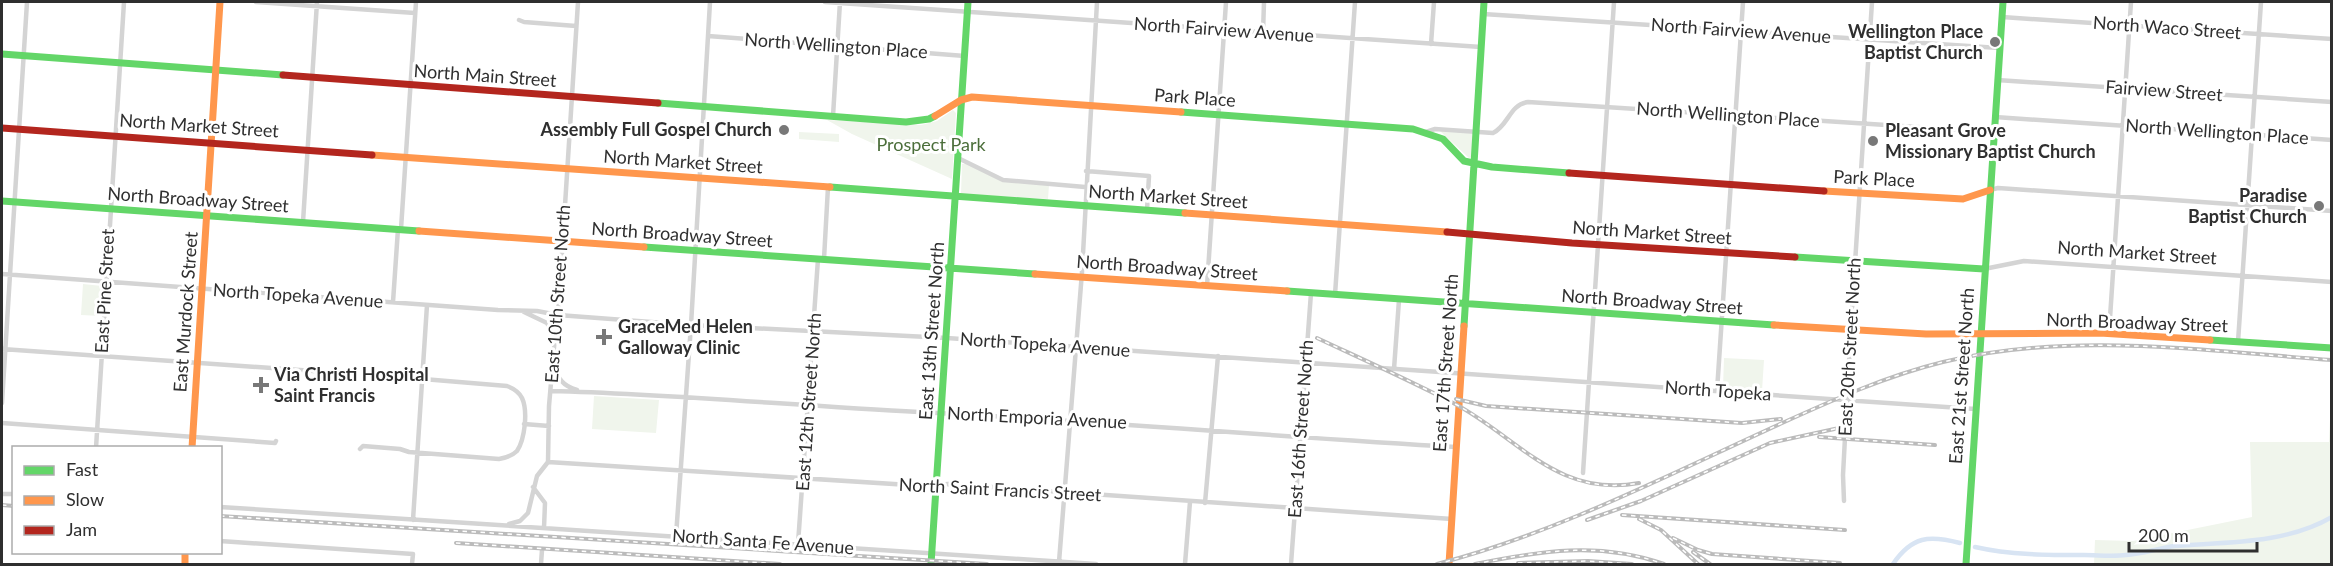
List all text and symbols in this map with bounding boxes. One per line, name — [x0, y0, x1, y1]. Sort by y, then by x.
street label: North Waco Street — [2092, 11, 2242, 43]
street label: North Fairview Avenue — [1133, 12, 1315, 46]
street label: North Fairview Avenue — [1650, 13, 1832, 47]
place label: Wellington Place Baptist Church — [1848, 20, 1983, 63]
street label: North Wellington Place — [744, 28, 928, 62]
marker: Wellington Place Baptist Church — [1988, 35, 2002, 49]
street label: North Main Street — [413, 59, 558, 91]
street label: Fairview Street — [2105, 75, 2224, 105]
street label: Park Place — [1154, 83, 1237, 111]
street label: North Wellington Place — [1636, 97, 1820, 131]
street label: North Market Street — [119, 108, 280, 142]
street label: North Wellington Place — [2125, 114, 2309, 148]
place label: Assembly Full Gospel Church — [539, 118, 772, 140]
place label: Pleasant Grove Missionary Baptist Church — [1885, 119, 2096, 162]
marker: Assembly Full Gospel Church — [777, 123, 791, 137]
park label: Prospect Park — [876, 133, 986, 155]
marker: Pleasant Grove Missionary Baptist Church — [1866, 134, 1880, 148]
street label: North Market Street — [603, 144, 764, 178]
street label: Park Place — [1833, 165, 1915, 191]
street label: North Market Street — [1088, 179, 1249, 213]
street label: North Broadway Street — [107, 182, 290, 216]
place label: Paradise Baptist Church — [2188, 184, 2307, 227]
marker: Paradise Baptist Church — [2312, 199, 2326, 213]
street label: East 10th Street North — [540, 204, 574, 384]
street label: North Market Street — [1572, 215, 1733, 249]
street label: North Broadway Street — [591, 217, 774, 251]
street label: East Pine Street — [90, 228, 118, 354]
street label: East Murdock Street — [168, 230, 202, 393]
street label: North Market Street — [2057, 235, 2218, 269]
street label: East 13th Street North — [914, 241, 948, 421]
street label: North Broadway Street — [1076, 250, 1259, 284]
street label: East 20th Street North — [1833, 257, 1865, 437]
street label: East 17th Street North — [1428, 273, 1462, 453]
street label: North Topeka Avenue — [212, 278, 384, 312]
street label: North Broadway Street — [1561, 284, 1744, 318]
street label: East 21st Street North — [1944, 287, 1978, 465]
street label: North Broadway Street — [2046, 308, 2229, 336]
street label: East 12th Street North — [791, 312, 825, 492]
place label: GraceMed Helen Galloway Clinic — [618, 315, 753, 358]
street label: North Topeka Avenue — [959, 327, 1131, 361]
marker: GraceMed Helen Galloway Clinic — [595, 328, 613, 346]
street label: East 16th Street North — [1283, 339, 1317, 519]
place label: Via Christi Hospital Saint Francis — [273, 363, 429, 406]
street label: North Topeka — [1664, 375, 1772, 405]
marker: Via Christi Hospital Saint Francis — [252, 376, 270, 394]
street label: North Emporia Avenue — [947, 401, 1127, 433]
legend — [12, 446, 222, 554]
text: Fast — [66, 458, 99, 480]
street label: North Saint Francis Street — [898, 473, 1102, 505]
text: Slow — [66, 488, 104, 510]
scale bar — [2129, 515, 2256, 553]
text: Jam — [66, 518, 97, 540]
street label: North Santa Fe Avenue — [671, 524, 855, 558]
text: 200 m — [2138, 524, 2189, 546]

